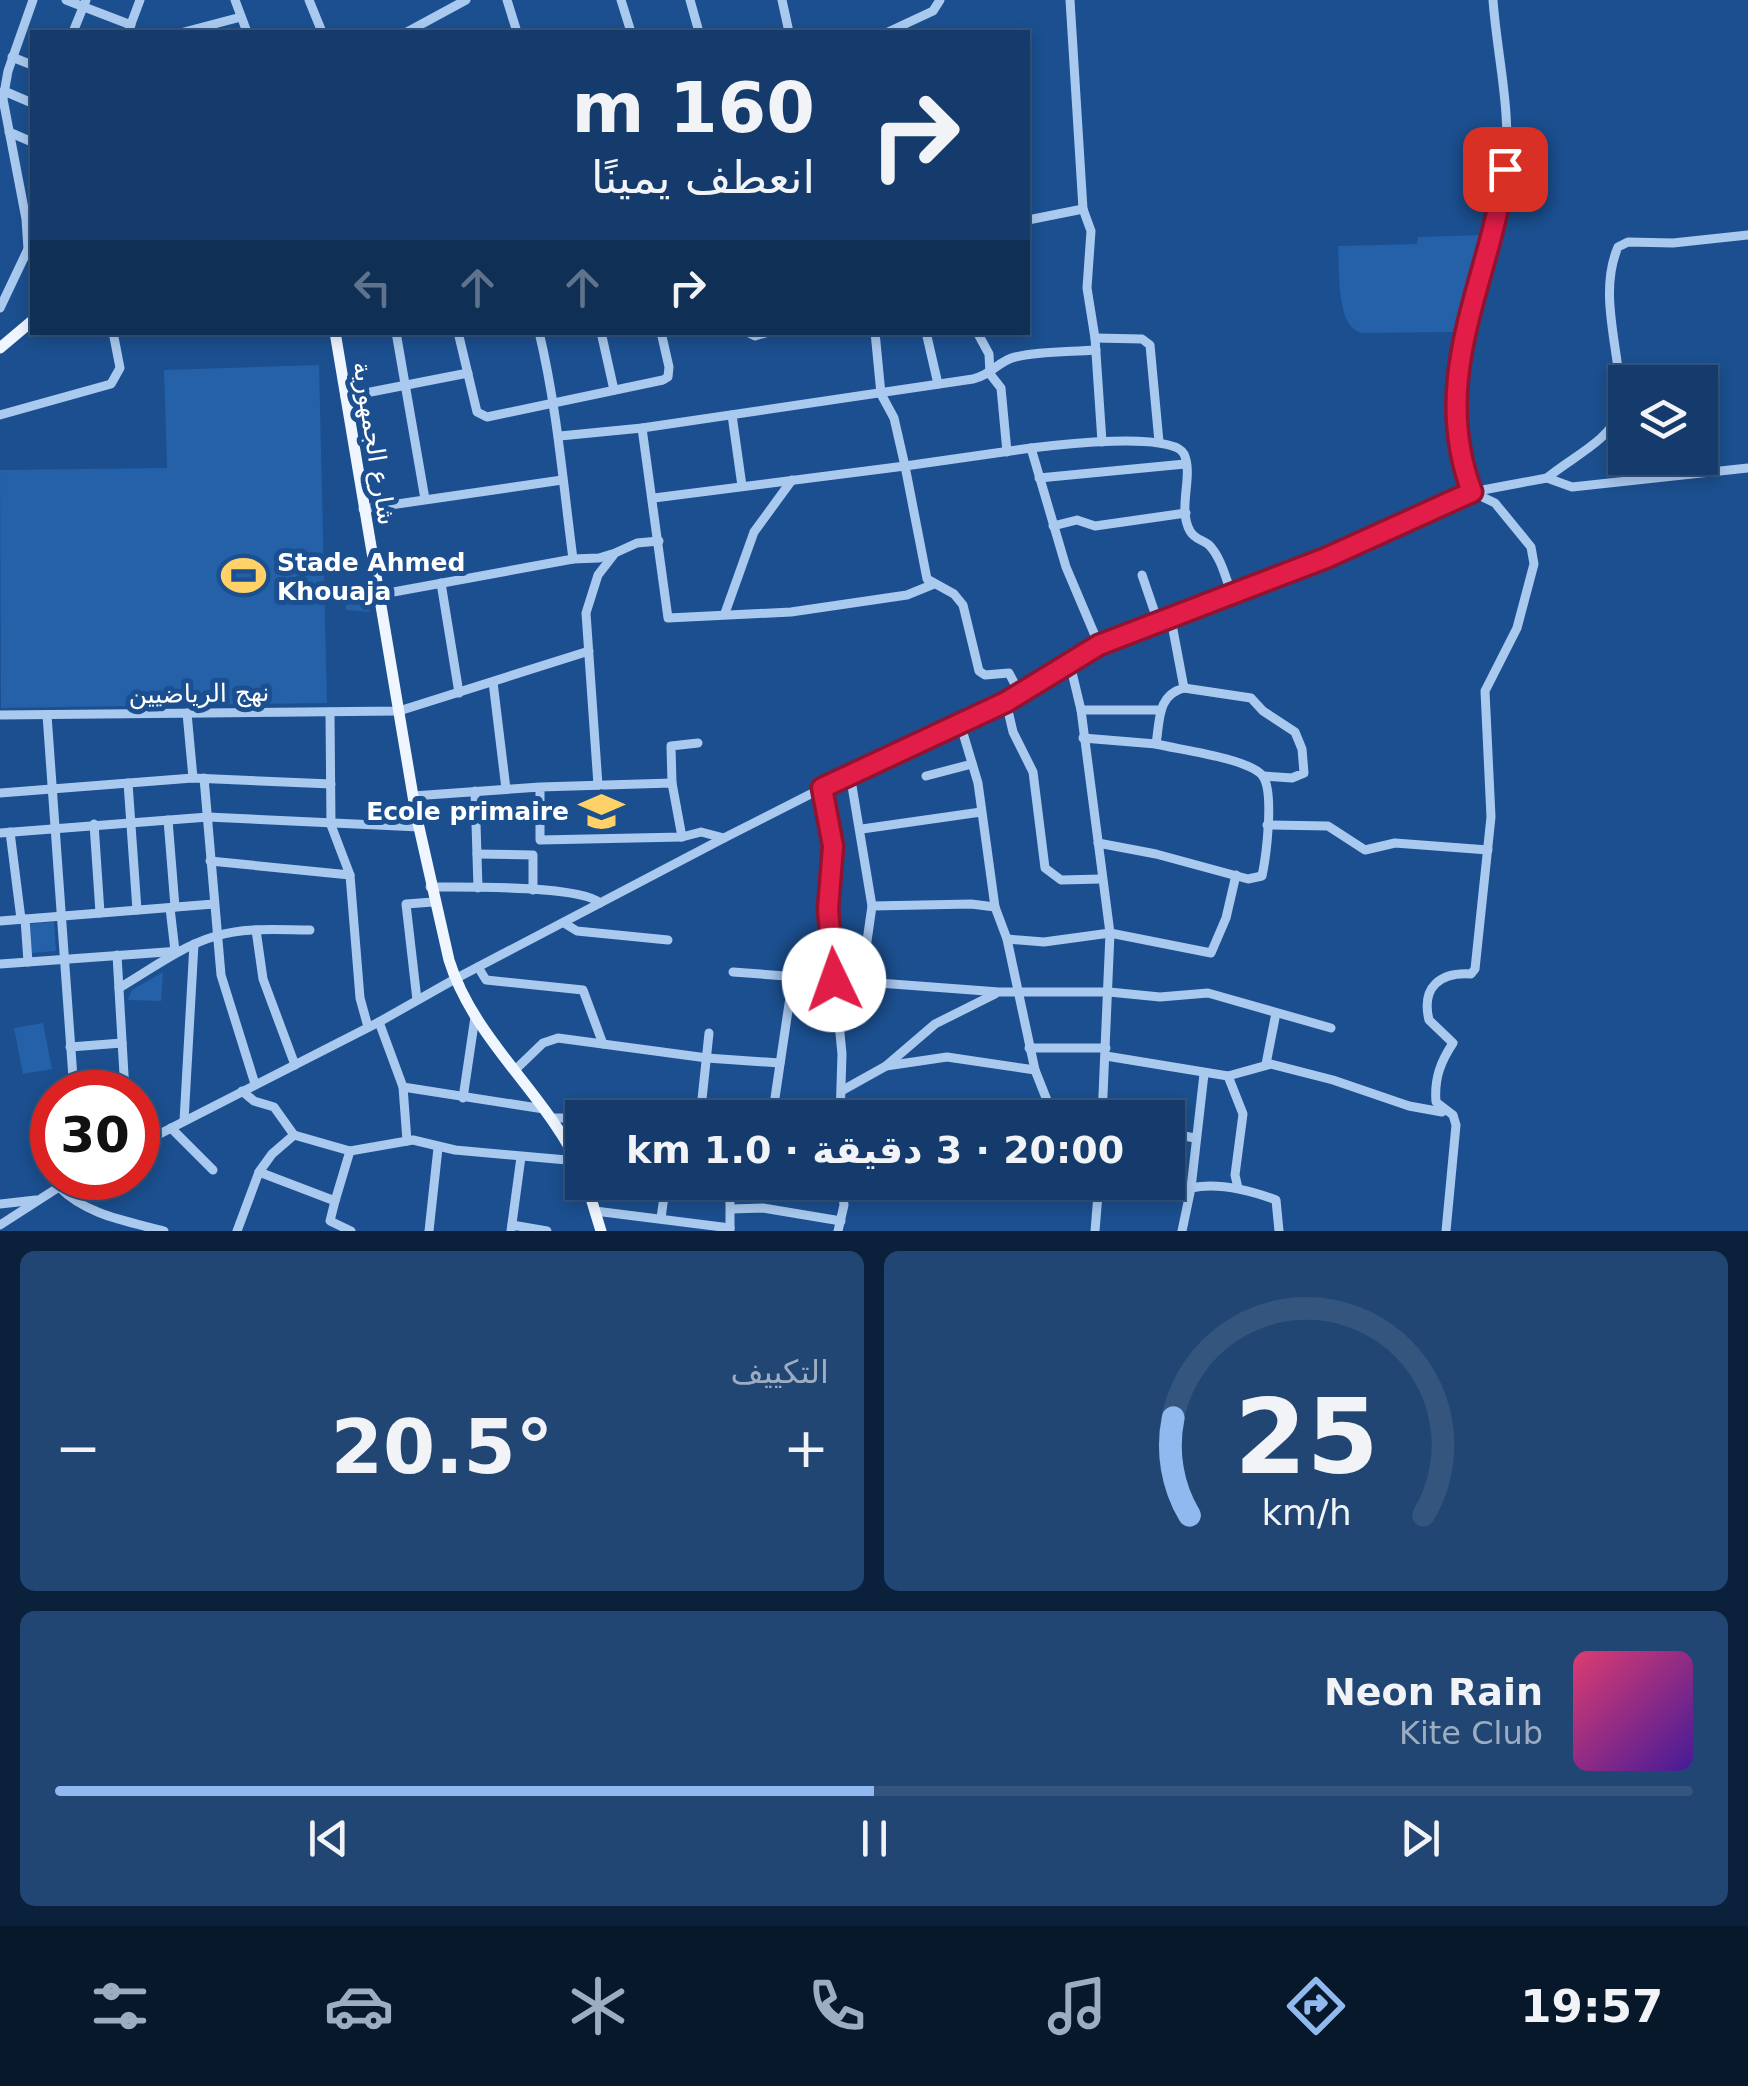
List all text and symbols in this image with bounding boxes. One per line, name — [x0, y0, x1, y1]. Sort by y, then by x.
text: 160 m — [572, 67, 815, 149]
icon: right — [850, 70, 980, 200]
pin — [1463, 127, 1548, 212]
icon: arrive — [1478, 142, 1533, 197]
text: انعطف يمينًا — [591, 151, 815, 204]
icon: left — [345, 260, 400, 315]
icon: ahead — [450, 260, 505, 315]
icon: ahead — [555, 260, 610, 315]
icon: right — [660, 260, 715, 315]
street label: شارع الجمهورية — [346, 359, 402, 527]
map controls — [1608, 365, 1718, 475]
button: layers — [1608, 365, 1718, 475]
place label: Stade Ahmed Khouaja — [277, 548, 465, 606]
sports icon: Stade Ahmed Khouaja — [220, 552, 268, 600]
street label: نهج الرياضيين — [128, 678, 270, 710]
school or university icon: Ecole primaire — [578, 787, 626, 835]
place label: Ecole primaire — [366, 797, 569, 826]
position arrow — [782, 928, 886, 1032]
speed limit sign: 30 — [30, 1070, 160, 1200]
text: 20:00 · 3 دقيقة · 1.0 km — [626, 1128, 1124, 1172]
text: التكييف — [731, 1353, 829, 1391]
text: 25 — [1234, 1376, 1378, 1498]
text: 20.5° — [331, 1403, 553, 1491]
text: − — [55, 1416, 101, 1480]
text: + — [783, 1416, 829, 1480]
text: km/h — [1261, 1492, 1351, 1533]
text: Neon Rain — [1324, 1670, 1543, 1714]
text: Kite Club — [1399, 1714, 1543, 1752]
icon: previous — [301, 1811, 356, 1866]
icon: pause — [847, 1811, 902, 1866]
icon: next — [1393, 1811, 1448, 1866]
icon: filters — [85, 1971, 155, 2041]
icon: car — [324, 1971, 394, 2041]
icon: climate — [563, 1971, 633, 2041]
icon: phone — [802, 1971, 872, 2041]
icon: music — [1042, 1971, 1112, 2041]
icon: directions — [1281, 1971, 1351, 2041]
text: 19:57 — [1520, 1980, 1663, 2033]

